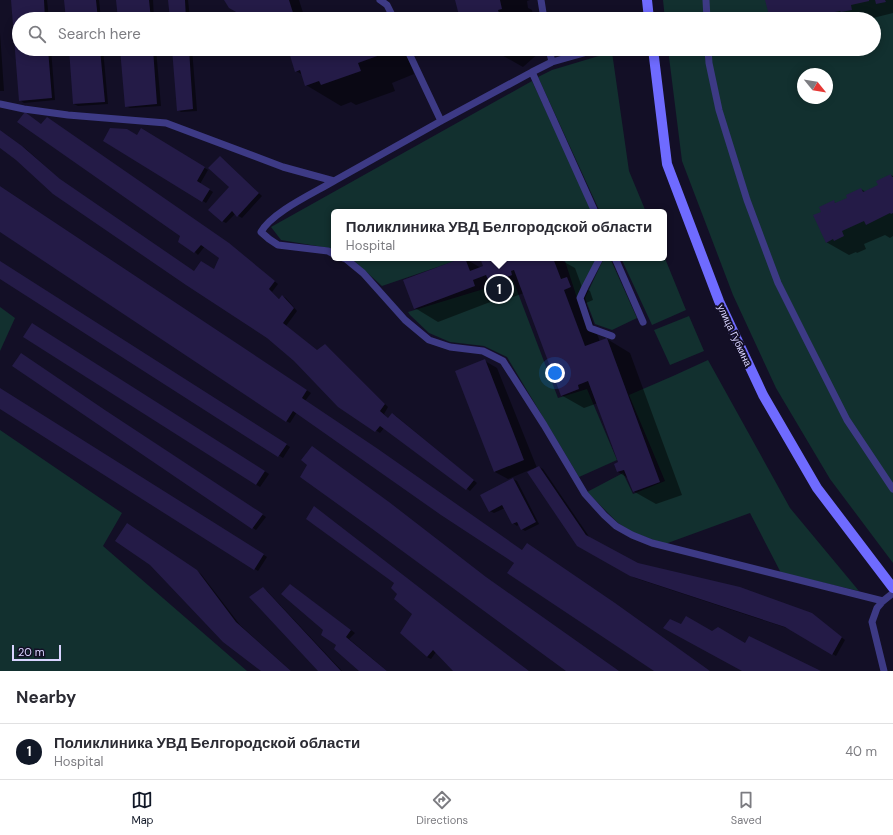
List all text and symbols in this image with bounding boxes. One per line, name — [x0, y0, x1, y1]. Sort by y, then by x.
search box — [12, 12, 881, 56]
icon: search — [26, 23, 48, 45]
text: Search here — [58, 24, 141, 44]
north arrow — [797, 68, 833, 104]
popup — [331, 209, 667, 261]
text: Поликлиника УВД Белгородской области — [346, 217, 652, 237]
text: Hospital — [346, 237, 395, 254]
pin: 1 — [486, 274, 512, 304]
street label: улица Губкина — [715, 302, 755, 369]
your location — [545, 363, 565, 383]
scale bar — [12, 643, 61, 662]
text: 20 m — [18, 645, 44, 659]
text: Nearby — [16, 686, 76, 708]
text: Поликлиника УВД Белгородской области — [54, 733, 360, 753]
text: 1 — [27, 743, 31, 760]
text: 40 m — [845, 743, 877, 760]
text: Hospital — [54, 753, 103, 770]
tab: Map — [131, 789, 154, 827]
tab: Directions — [416, 789, 468, 827]
tab: Saved — [731, 789, 762, 827]

